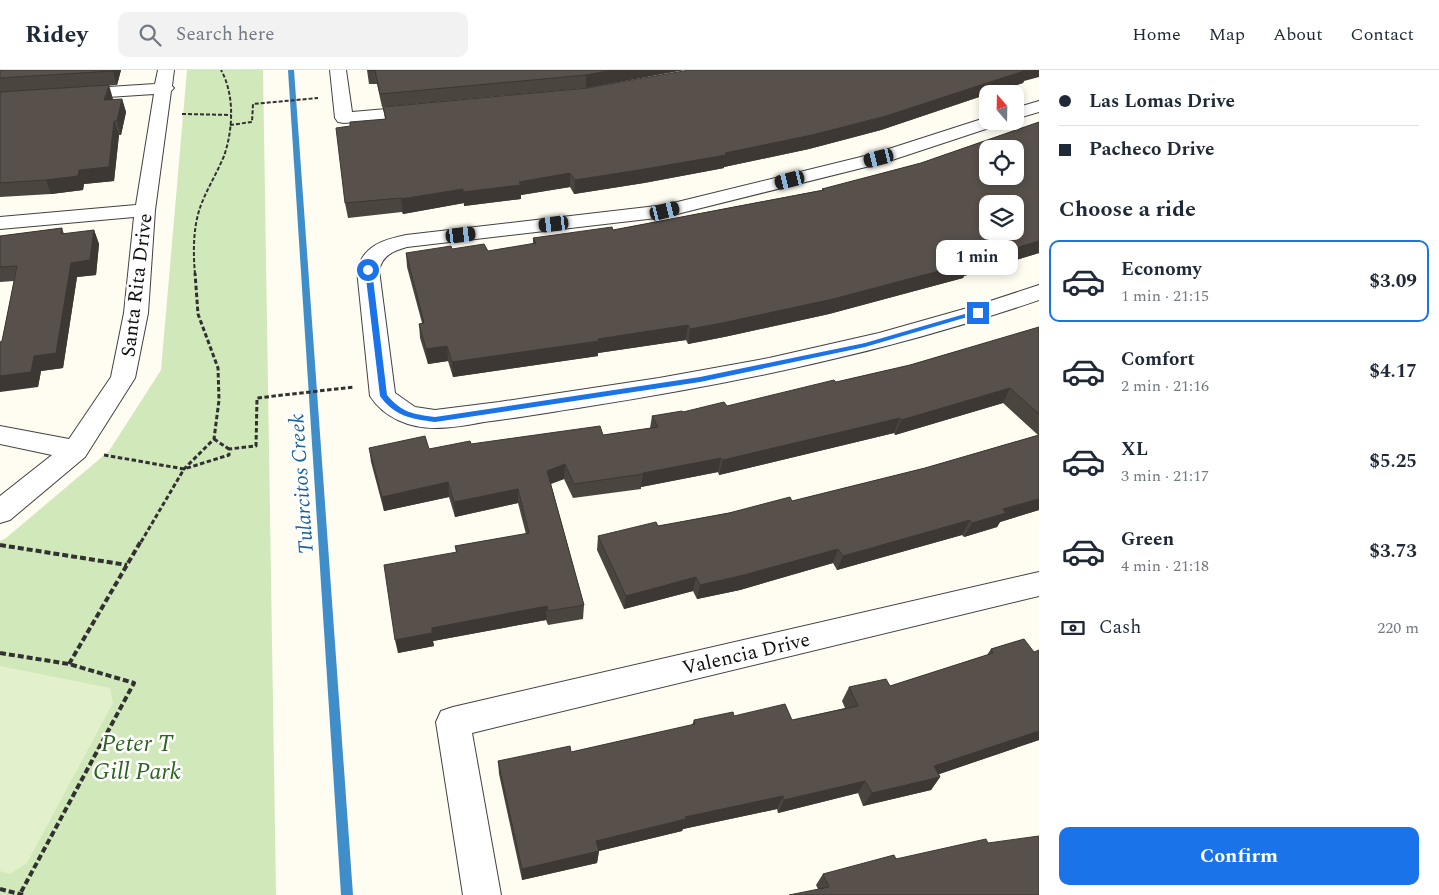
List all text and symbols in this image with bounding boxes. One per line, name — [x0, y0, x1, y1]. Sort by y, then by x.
search box — [118, 12, 468, 57]
text: Ridey — [25, 17, 88, 53]
text: Search here — [176, 20, 275, 49]
icon: search — [136, 21, 164, 49]
text: Home — [1132, 21, 1181, 48]
text: Map — [1209, 21, 1245, 48]
text: About — [1273, 21, 1323, 48]
text: Contact — [1351, 21, 1414, 48]
north arrow — [979, 85, 1024, 130]
map controls — [979, 85, 1024, 240]
text: Las Lomas Drive — [1089, 87, 1235, 116]
text: Pacheco Drive — [1089, 135, 1214, 164]
button: locate — [979, 140, 1024, 185]
car — [862, 147, 895, 169]
car — [773, 169, 806, 191]
text: Choose a ride — [1059, 193, 1196, 226]
button: layers — [979, 195, 1024, 240]
car — [648, 200, 681, 222]
street label: Santa Rita Drive — [113, 212, 161, 359]
car — [538, 215, 569, 233]
car — [445, 226, 476, 244]
callout: 1 min — [937, 240, 1019, 276]
text: 1 min — [956, 245, 998, 269]
text: Economy — [1121, 255, 1202, 284]
route start — [357, 259, 379, 281]
icon: car — [1061, 259, 1106, 304]
text: $3.09 — [1369, 267, 1417, 296]
text: 1 min · 21:15 — [1121, 284, 1209, 308]
route end — [967, 302, 989, 324]
text: Comfort — [1121, 345, 1195, 374]
icon: car — [1061, 349, 1106, 394]
text: $4.17 — [1369, 357, 1417, 386]
text: 2 min · 21:16 — [1121, 374, 1209, 398]
water label: Tularcitos Creek — [281, 412, 323, 555]
text: XL — [1121, 435, 1148, 464]
icon: car — [1061, 439, 1106, 484]
text: $5.25 — [1369, 447, 1417, 476]
text: 3 min · 21:17 — [1121, 464, 1209, 488]
text: Green — [1121, 525, 1174, 554]
icon: car — [1061, 529, 1106, 574]
text: $3.73 — [1369, 537, 1417, 566]
text: 4 min · 21:18 — [1121, 554, 1209, 578]
text: Cash — [1099, 613, 1141, 642]
icon: cash — [1059, 614, 1087, 642]
text: 220 m — [1377, 616, 1419, 640]
street label: Valencia Drive — [679, 625, 813, 683]
park label: Peter T Gill Park — [93, 726, 181, 790]
button: Confirm — [1059, 827, 1419, 885]

